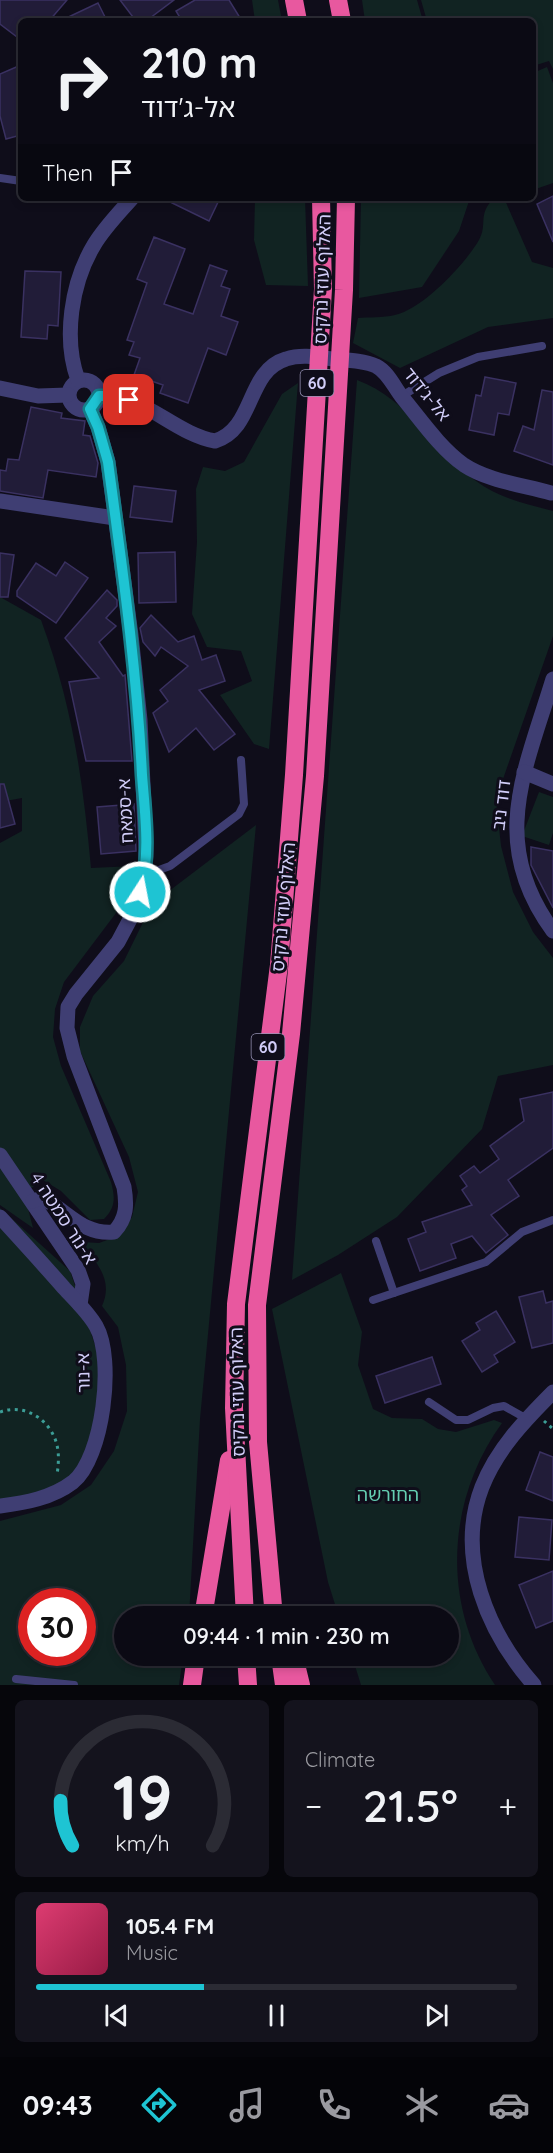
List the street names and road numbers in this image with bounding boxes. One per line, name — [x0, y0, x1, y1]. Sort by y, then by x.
street label: האלוף עוזי נרקיס — [308, 214, 336, 344]
street label: אל-ג'דוד — [398, 362, 456, 426]
road number: 60 — [300, 370, 334, 396]
street label: א-סמאח — [112, 778, 138, 844]
street label: דוד ניב — [486, 778, 516, 832]
street label: האלוף עוזי נרקיס — [266, 841, 300, 973]
road number: 60 — [252, 1034, 284, 1060]
street label: א-נור סמטה 4 — [26, 1168, 102, 1268]
street label: האלוף עוזי נרקיס — [224, 1327, 250, 1457]
street label: א-נור — [71, 1353, 95, 1393]

